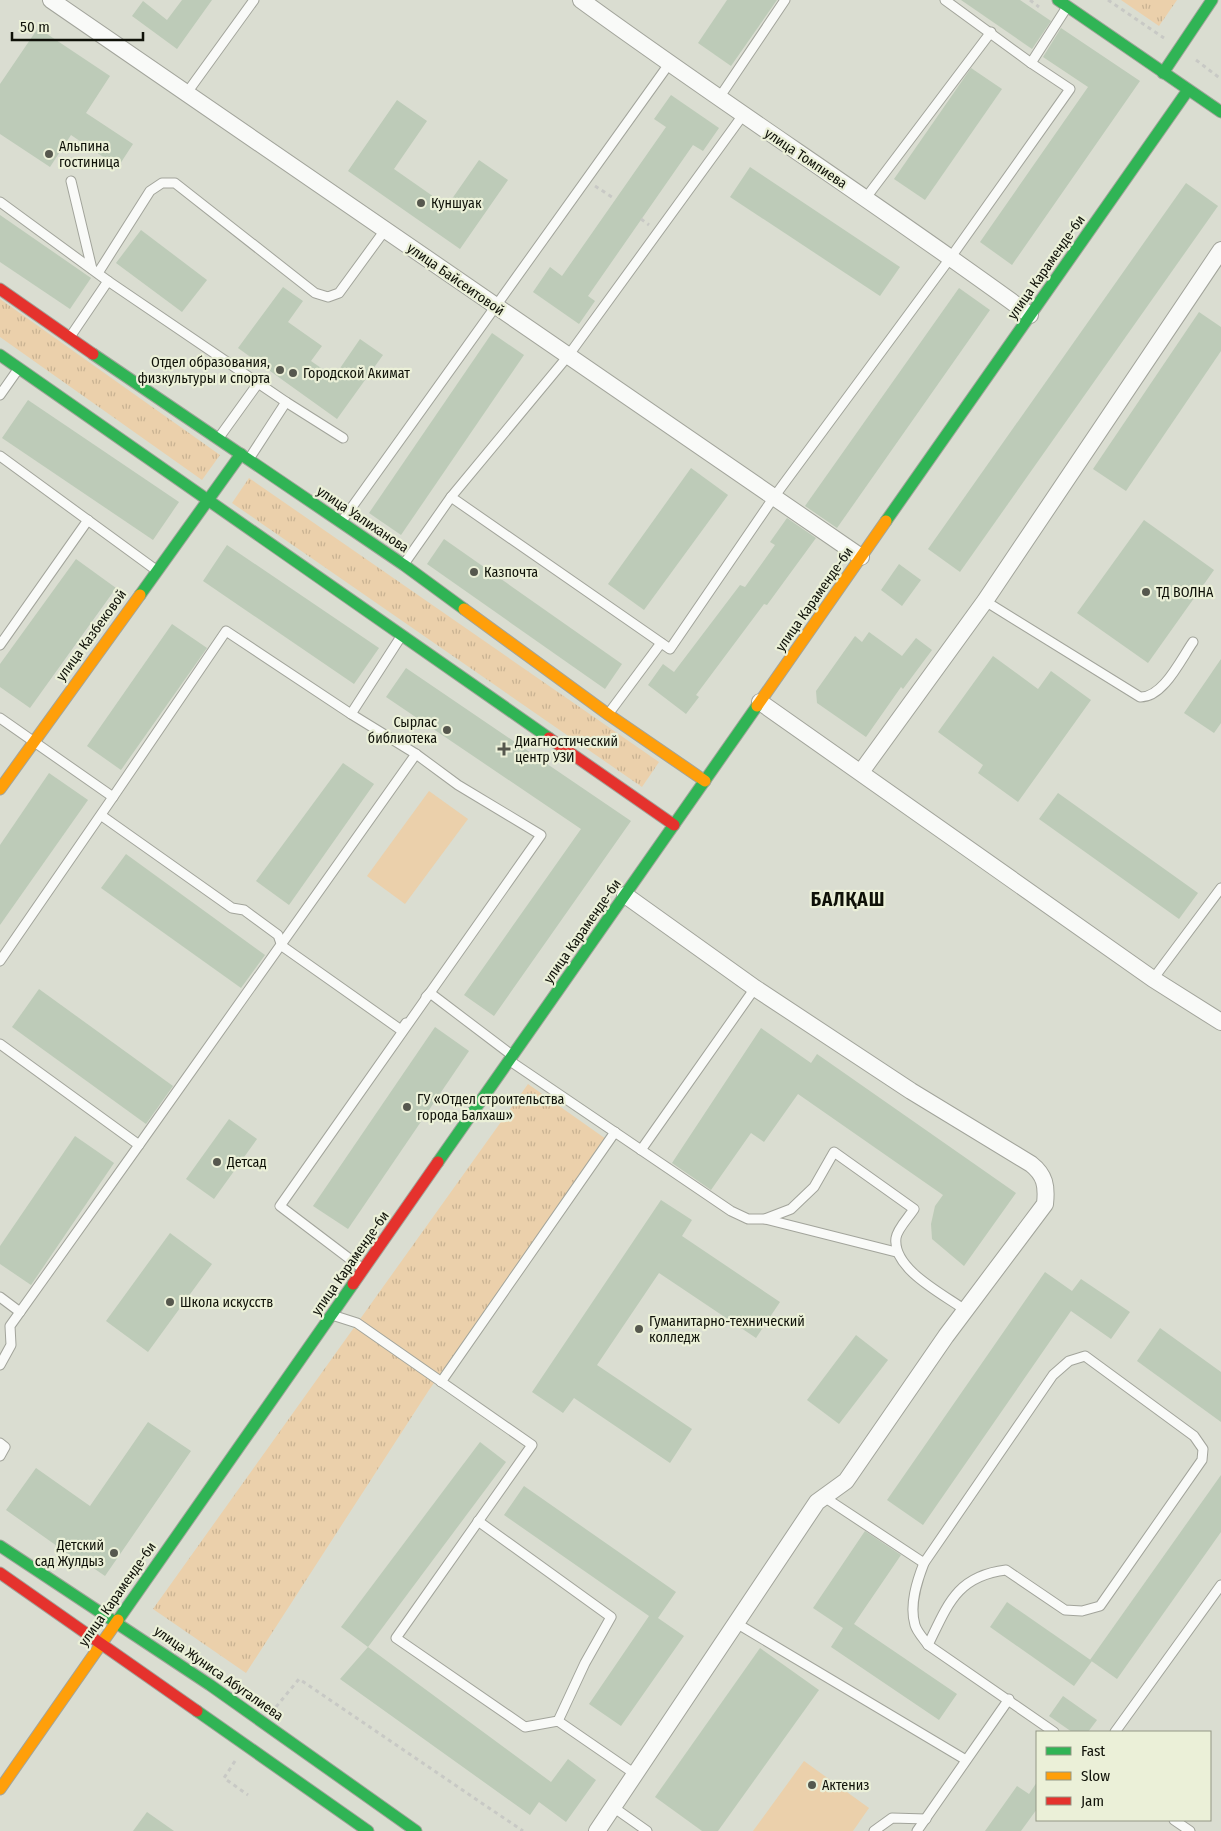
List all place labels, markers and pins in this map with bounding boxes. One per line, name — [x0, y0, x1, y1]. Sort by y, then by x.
place label: Альпина гостиница — [59, 138, 120, 171]
marker: Альпина гостиница — [43, 148, 55, 160]
place label: Куншуак — [431, 195, 482, 212]
marker: Куншуак — [415, 197, 427, 209]
place label: Отдел образования, физкультуры и спорта — [137, 354, 270, 387]
marker: Отдел образования, физкультуры и спорта — [274, 364, 286, 376]
place label: Городской Акимат — [303, 365, 410, 382]
marker: Городской Акимат — [287, 367, 299, 379]
place label: Казпочта — [484, 564, 538, 581]
marker: Казпочта — [468, 566, 480, 578]
place label: ТД ВОЛНА — [1156, 584, 1214, 601]
marker: ТД ВОЛНА — [1140, 586, 1152, 598]
place label: Сырлас библиотека — [368, 714, 437, 747]
marker: Сырлас библиотека — [441, 724, 453, 736]
place label: Диагностический центр УЗИ — [514, 733, 618, 766]
marker: Диагностический центр УЗИ — [497, 742, 511, 756]
place label: ГУ «Отдел строительства города Балхаш» — [417, 1091, 565, 1124]
marker: ГУ «Отдел строительства города Балхаш» — [401, 1101, 413, 1113]
place label: Детсад — [226, 1154, 266, 1171]
marker: Детсад — [211, 1156, 223, 1168]
place label: Школа искусств — [180, 1294, 273, 1311]
marker: Школа искусств — [164, 1296, 176, 1308]
place label: Гуманитарно-технический колледж — [649, 1313, 805, 1346]
marker: Гуманитарно-технический колледж — [633, 1323, 645, 1335]
place label: Детский сад Жулдыз — [35, 1537, 104, 1570]
marker: Детский сад Жулдыз — [108, 1547, 120, 1559]
place label: Актениз — [822, 1777, 869, 1794]
marker: Актениз — [806, 1779, 818, 1791]

